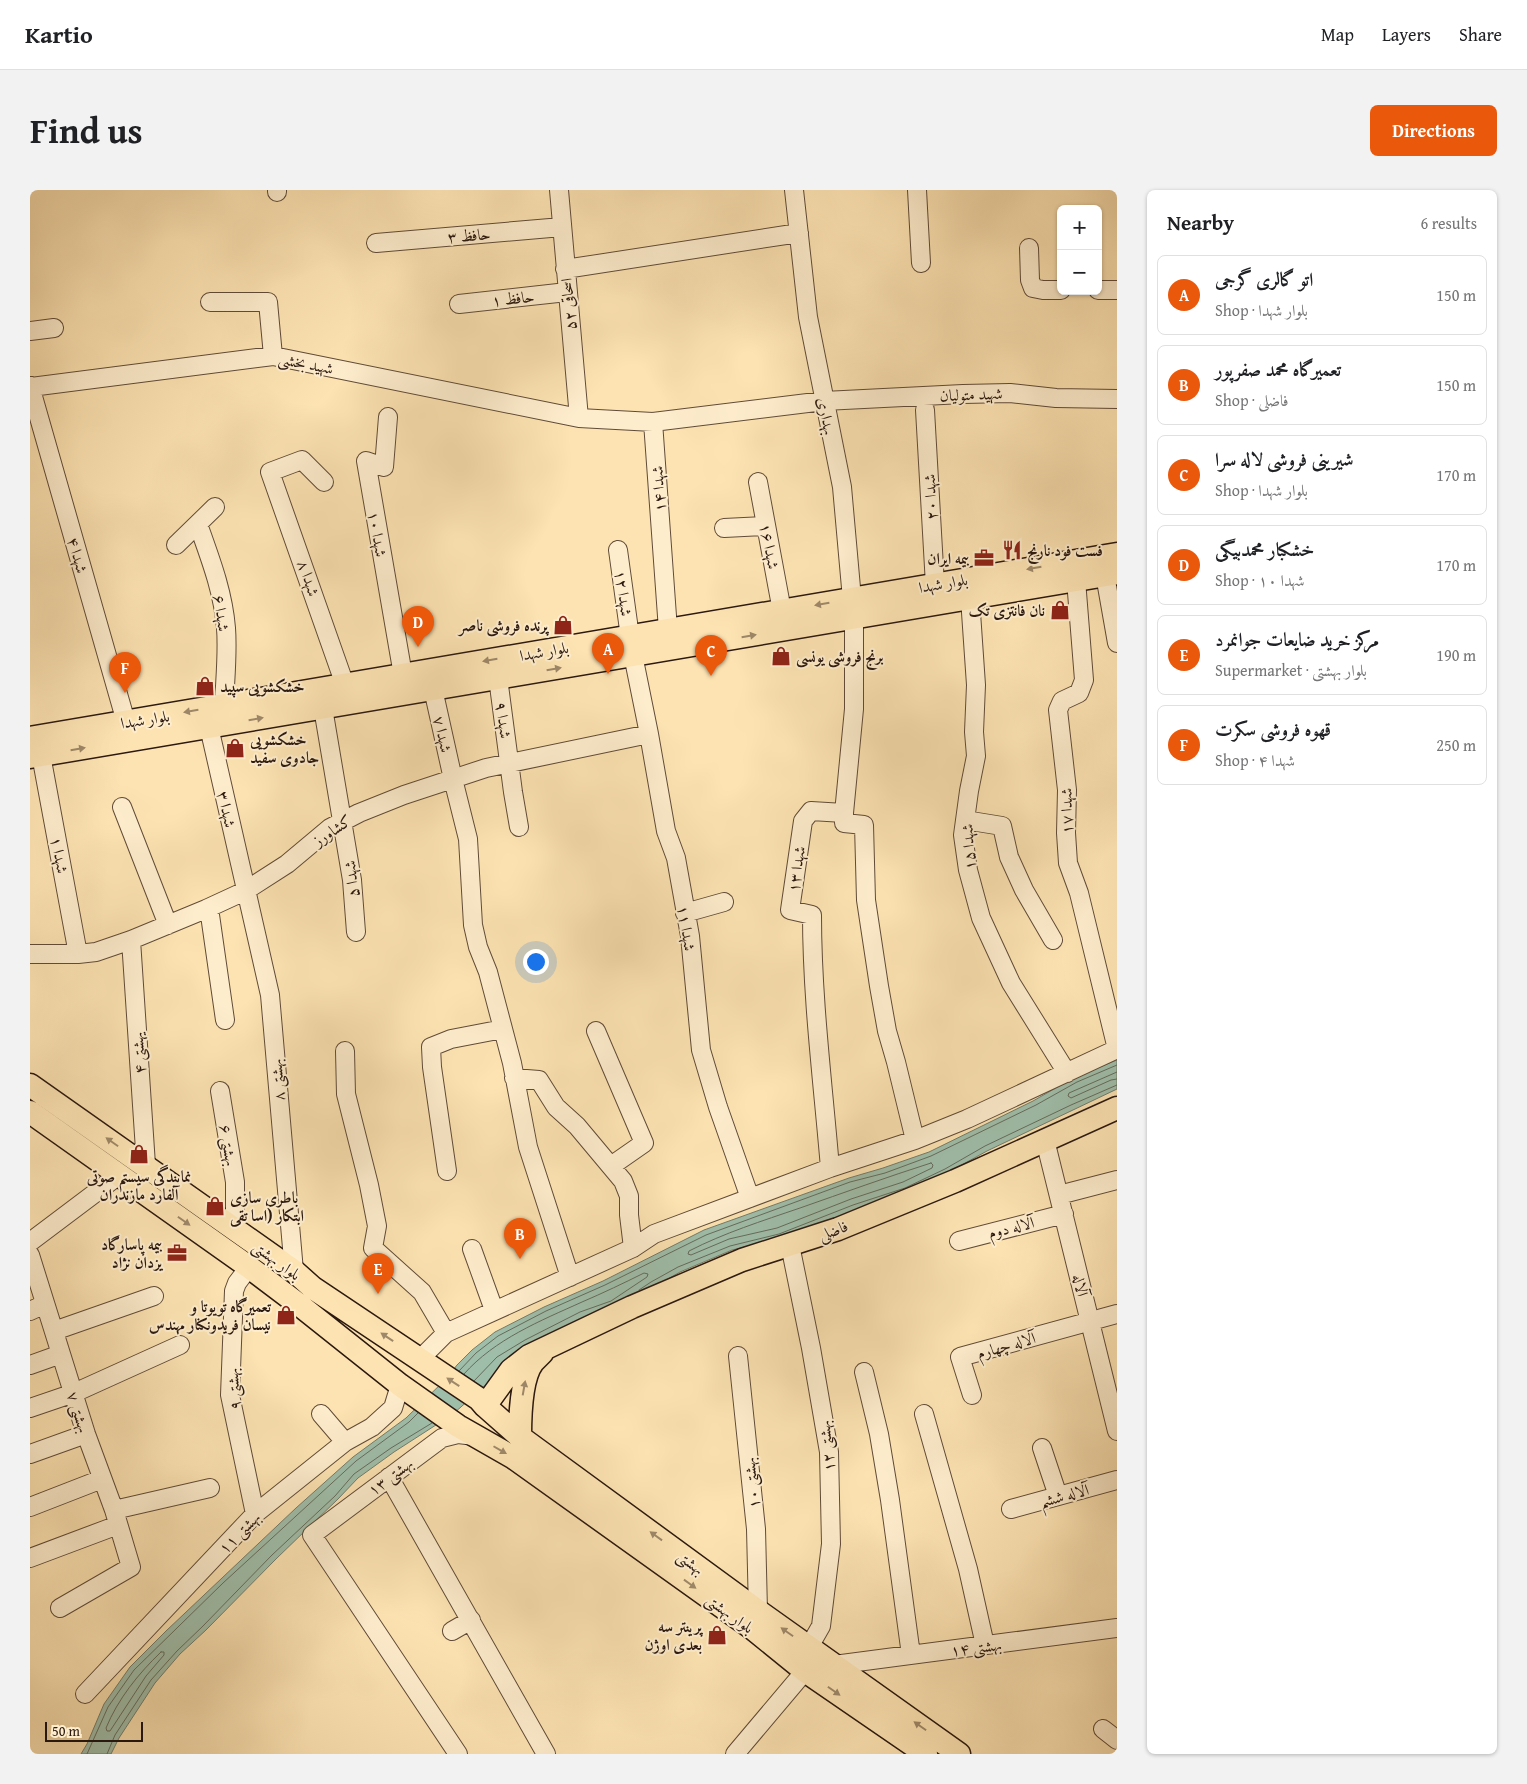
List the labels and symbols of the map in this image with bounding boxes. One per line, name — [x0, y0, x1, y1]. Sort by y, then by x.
street label: حافظ ۳ — [447, 221, 491, 249]
street label: اسحاقی ۵۲ — [554, 277, 582, 331]
street label: حافظ ۱ — [490, 284, 536, 312]
street label: شهید بخشی — [276, 346, 336, 380]
street label: شهید متولیان — [939, 381, 1003, 407]
street label: بهداری — [812, 395, 842, 437]
street label: شهدا ۱۴ — [644, 465, 672, 513]
street label: شهدا ۲۰ — [917, 473, 943, 521]
street label: شهدا ۱۰ — [362, 509, 394, 559]
street label: شهدا ۱۶ — [754, 521, 786, 571]
street label: شهدا ۴ — [61, 534, 95, 576]
place label: فست فود نارنج — [1027, 538, 1103, 564]
restaurant icon: فست فود نارنج — [1001, 539, 1023, 561]
place label: بیمه ایران — [927, 546, 969, 570]
office icon: بیمه ایران — [973, 547, 995, 569]
street label: شهدا ۸ — [292, 557, 326, 599]
one-way arrow — [1026, 564, 1042, 572]
street label: بلوار شهدا — [917, 567, 969, 599]
street label: شهدا ۱۲ — [609, 568, 639, 618]
street label: شهدا ۶ — [208, 593, 236, 633]
place label: نان فانتزی تک — [969, 598, 1045, 622]
shop icon: نان فانتزی تک — [1049, 599, 1071, 621]
one-way arrow — [814, 600, 830, 608]
pin: D — [402, 606, 434, 647]
place label: پرنده فروشی ناصر — [457, 613, 550, 637]
shop icon: پرنده فروشی ناصر — [552, 614, 574, 636]
one-way arrow — [741, 631, 757, 639]
pin: A — [592, 633, 624, 674]
street label: بلوار شهدا — [518, 635, 570, 667]
pin: C — [695, 635, 727, 676]
place label: برنج فروشی یونسی — [796, 644, 883, 670]
shop icon: برنج فروشی یونسی — [770, 645, 792, 667]
pin: F — [109, 652, 141, 693]
one-way arrow — [481, 657, 497, 665]
one-way arrow — [546, 664, 562, 672]
place label: خشکشویی سپید — [220, 674, 305, 698]
shop icon: خشکشویی سپید — [194, 675, 216, 697]
street label: شهدا ۹ — [490, 700, 518, 740]
street label: بلوار شهدا — [119, 703, 171, 735]
one-way arrow — [183, 707, 199, 715]
street label: شهدا ۷ — [427, 713, 459, 755]
one-way arrow — [248, 715, 264, 723]
place label: خشکشویی جادوی سفید — [249, 727, 320, 769]
shop icon: خشکشویی جادوی سفید — [224, 737, 246, 759]
one-way arrow — [70, 745, 86, 753]
street label: شهدا ۳ — [211, 788, 243, 830]
street label: شهدا ۱۷ — [1054, 788, 1078, 834]
street label: کشاورز — [306, 808, 356, 853]
street label: شهدا ۱۵ — [954, 823, 982, 871]
street label: شهدا ۱ — [45, 835, 75, 875]
street label: شهدا ۱۳ — [781, 844, 811, 894]
street label: شهدا ۵ — [337, 859, 365, 899]
street label: شهدا ۱۱ — [672, 903, 702, 953]
your location — [523, 949, 549, 975]
street label: یهشتی ۴ — [125, 1031, 151, 1075]
street label: بهشتی ۸ — [263, 1058, 291, 1102]
street label: بهشتی ۶ — [214, 1122, 244, 1168]
one-way arrow — [105, 1137, 119, 1147]
shop icon: نمایندگی سیستم صوتی آلفارد مازندران — [128, 1143, 150, 1165]
place label: نمایندگی سیستم صوتی آلفارد مازندران — [86, 1164, 191, 1206]
place label: باطری سازی ابتکار (اسا تقی — [229, 1185, 304, 1227]
shop icon: باطری سازی ابتکار (اسا تقی — [204, 1195, 226, 1217]
street label: آلاله دوم — [985, 1209, 1039, 1247]
street label: فاضلی — [815, 1214, 851, 1246]
one-way arrow — [177, 1216, 191, 1226]
pin: B — [504, 1218, 536, 1259]
place label: بیمه پاسارگاد یزدان نژاد — [101, 1232, 164, 1274]
street label: بلوار بهشتی — [248, 1234, 306, 1286]
office icon: بیمه پاسارگاد یزدان نژاد — [166, 1242, 188, 1264]
pin: E — [362, 1253, 394, 1294]
street label: آلاله — [1067, 1271, 1096, 1300]
place label: تعمیرگاه تویوتا و نیسان فریدونکنار مهندس — [149, 1294, 272, 1336]
shop icon: تعمیرگاه تویوتا و نیسان فریدونکنار مهندس — [275, 1304, 297, 1326]
street label: آلاله چهارم — [974, 1325, 1040, 1368]
one-way arrow — [381, 1332, 394, 1342]
street label: بهشتی ۹ — [220, 1367, 246, 1411]
one-way arrow — [447, 1377, 460, 1387]
one-way arrow — [521, 1380, 529, 1396]
street label: بهشتی ۷ — [61, 1388, 97, 1436]
street label: بهشتی ۱۲ — [811, 1419, 841, 1473]
one-way arrow — [493, 1445, 507, 1454]
street label: بهشتی ۱۳ — [362, 1451, 418, 1501]
street label: بهشتی ۱۰ — [736, 1456, 766, 1510]
street label: آلاله ششم — [1037, 1477, 1094, 1518]
street label: بهشتی ۱۱ — [212, 1505, 266, 1559]
one-way arrow — [649, 1531, 663, 1541]
street label: بهشتی — [672, 1544, 710, 1580]
one-way arrow — [683, 1579, 697, 1589]
street label: بلوار بهشتی — [701, 1587, 759, 1639]
place label: پرینتر سه بعدی اوژن — [644, 1614, 704, 1656]
shop icon: پرینتر سه بعدی اوژن — [706, 1624, 728, 1646]
one-way arrow — [781, 1626, 794, 1637]
street label: بهشتی ۱۴ — [949, 1632, 1003, 1662]
one-way arrow — [828, 1686, 841, 1696]
scale bar — [45, 1719, 142, 1742]
one-way arrow — [913, 1721, 926, 1731]

